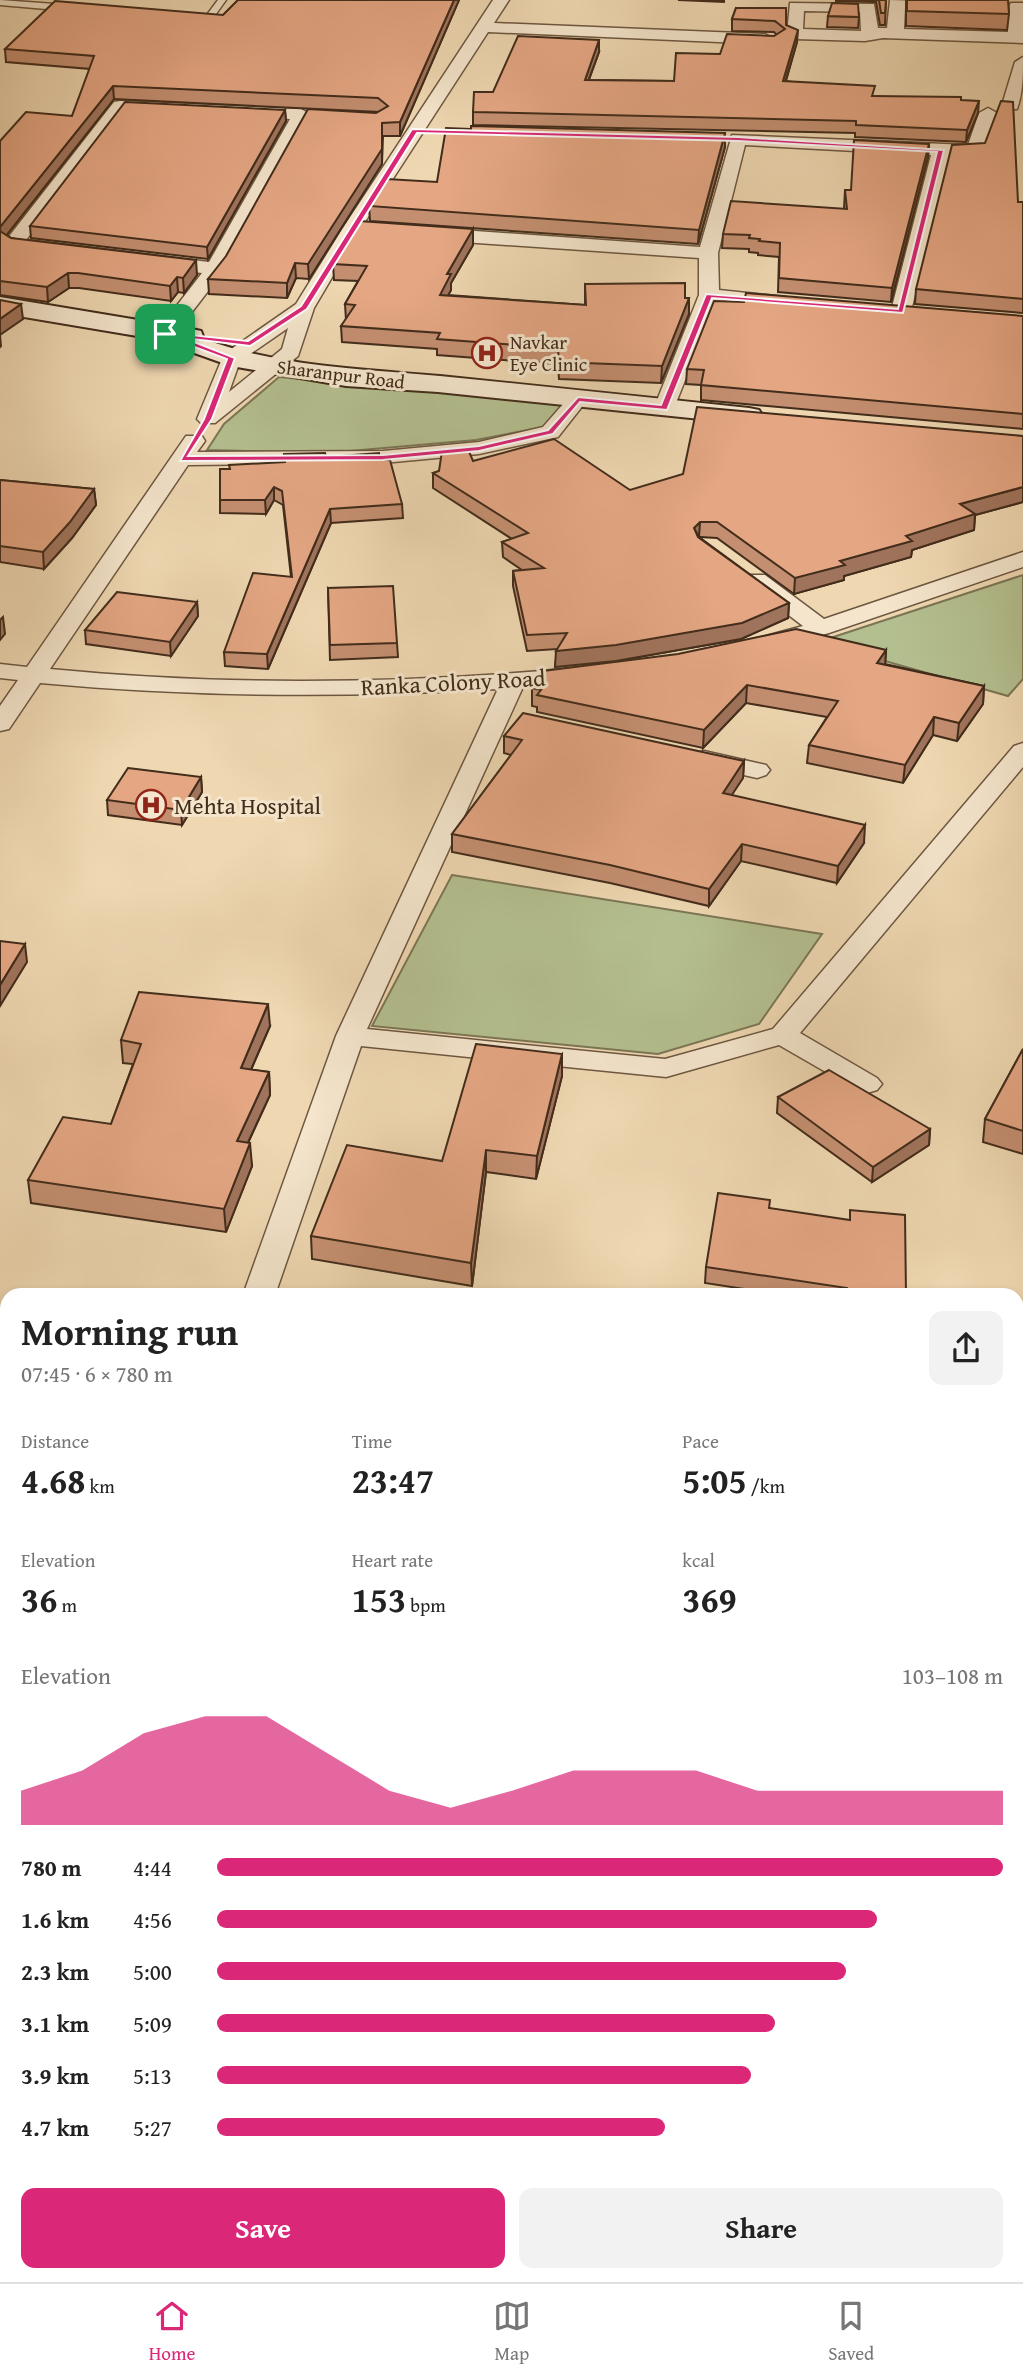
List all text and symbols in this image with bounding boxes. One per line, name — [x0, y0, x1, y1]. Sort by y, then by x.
pin — [135, 304, 195, 364]
icon: arrive — [146, 315, 184, 353]
place label: Navkar Eye Clinic — [510, 328, 587, 378]
hospital icon: Navkar Eye Clinic — [470, 336, 504, 370]
street label: Sharanpur Road — [276, 352, 407, 396]
street label: Ranka Colony Road — [360, 661, 547, 703]
hospital icon: Mehta Hospital — [134, 788, 168, 822]
place label: Mehta Hospital — [174, 789, 321, 822]
text: Morning run — [21, 1303, 238, 1359]
button: share — [929, 1311, 1003, 1385]
text: 07:45 · 6 × 780 m — [21, 1357, 173, 1390]
text: Distance — [21, 1427, 89, 1455]
text: Time — [352, 1427, 392, 1455]
text: Pace — [682, 1427, 719, 1455]
text: 4.68 — [21, 1455, 85, 1506]
text: 23:47 — [352, 1455, 434, 1506]
text: 5:05 — [682, 1455, 747, 1506]
text: km — [85, 1472, 115, 1500]
text: /km — [747, 1472, 785, 1500]
text: Elevation — [21, 1546, 95, 1574]
text: Heart rate — [352, 1546, 433, 1574]
text: kcal — [682, 1546, 715, 1574]
text: 36 — [21, 1574, 57, 1625]
text: 153 — [352, 1574, 406, 1625]
text: 369 — [682, 1574, 737, 1625]
text: m — [57, 1591, 77, 1619]
text: bpm — [406, 1591, 446, 1619]
text: Elevation — [21, 1659, 111, 1692]
text: 103–108 m — [902, 1659, 1003, 1692]
text: 780 m — [21, 1851, 82, 1884]
text: 4:44 — [133, 1851, 172, 1884]
text: 1.6 km — [21, 1903, 89, 1936]
text: 4:56 — [133, 1903, 172, 1936]
text: 2.3 km — [21, 1955, 89, 1988]
text: 5:00 — [133, 1955, 172, 1988]
text: 3.1 km — [21, 2007, 89, 2040]
text: 5:09 — [133, 2007, 172, 2040]
text: 3.9 km — [21, 2059, 89, 2092]
text: 5:13 — [133, 2059, 172, 2092]
text: 4.7 km — [21, 2111, 89, 2144]
text: 5:27 — [133, 2111, 172, 2144]
button: Save — [21, 2188, 505, 2268]
button: Share — [519, 2188, 1003, 2268]
tab: Home — [149, 2297, 195, 2367]
tab: Map — [493, 2297, 531, 2367]
tab: Saved — [828, 2297, 874, 2367]

